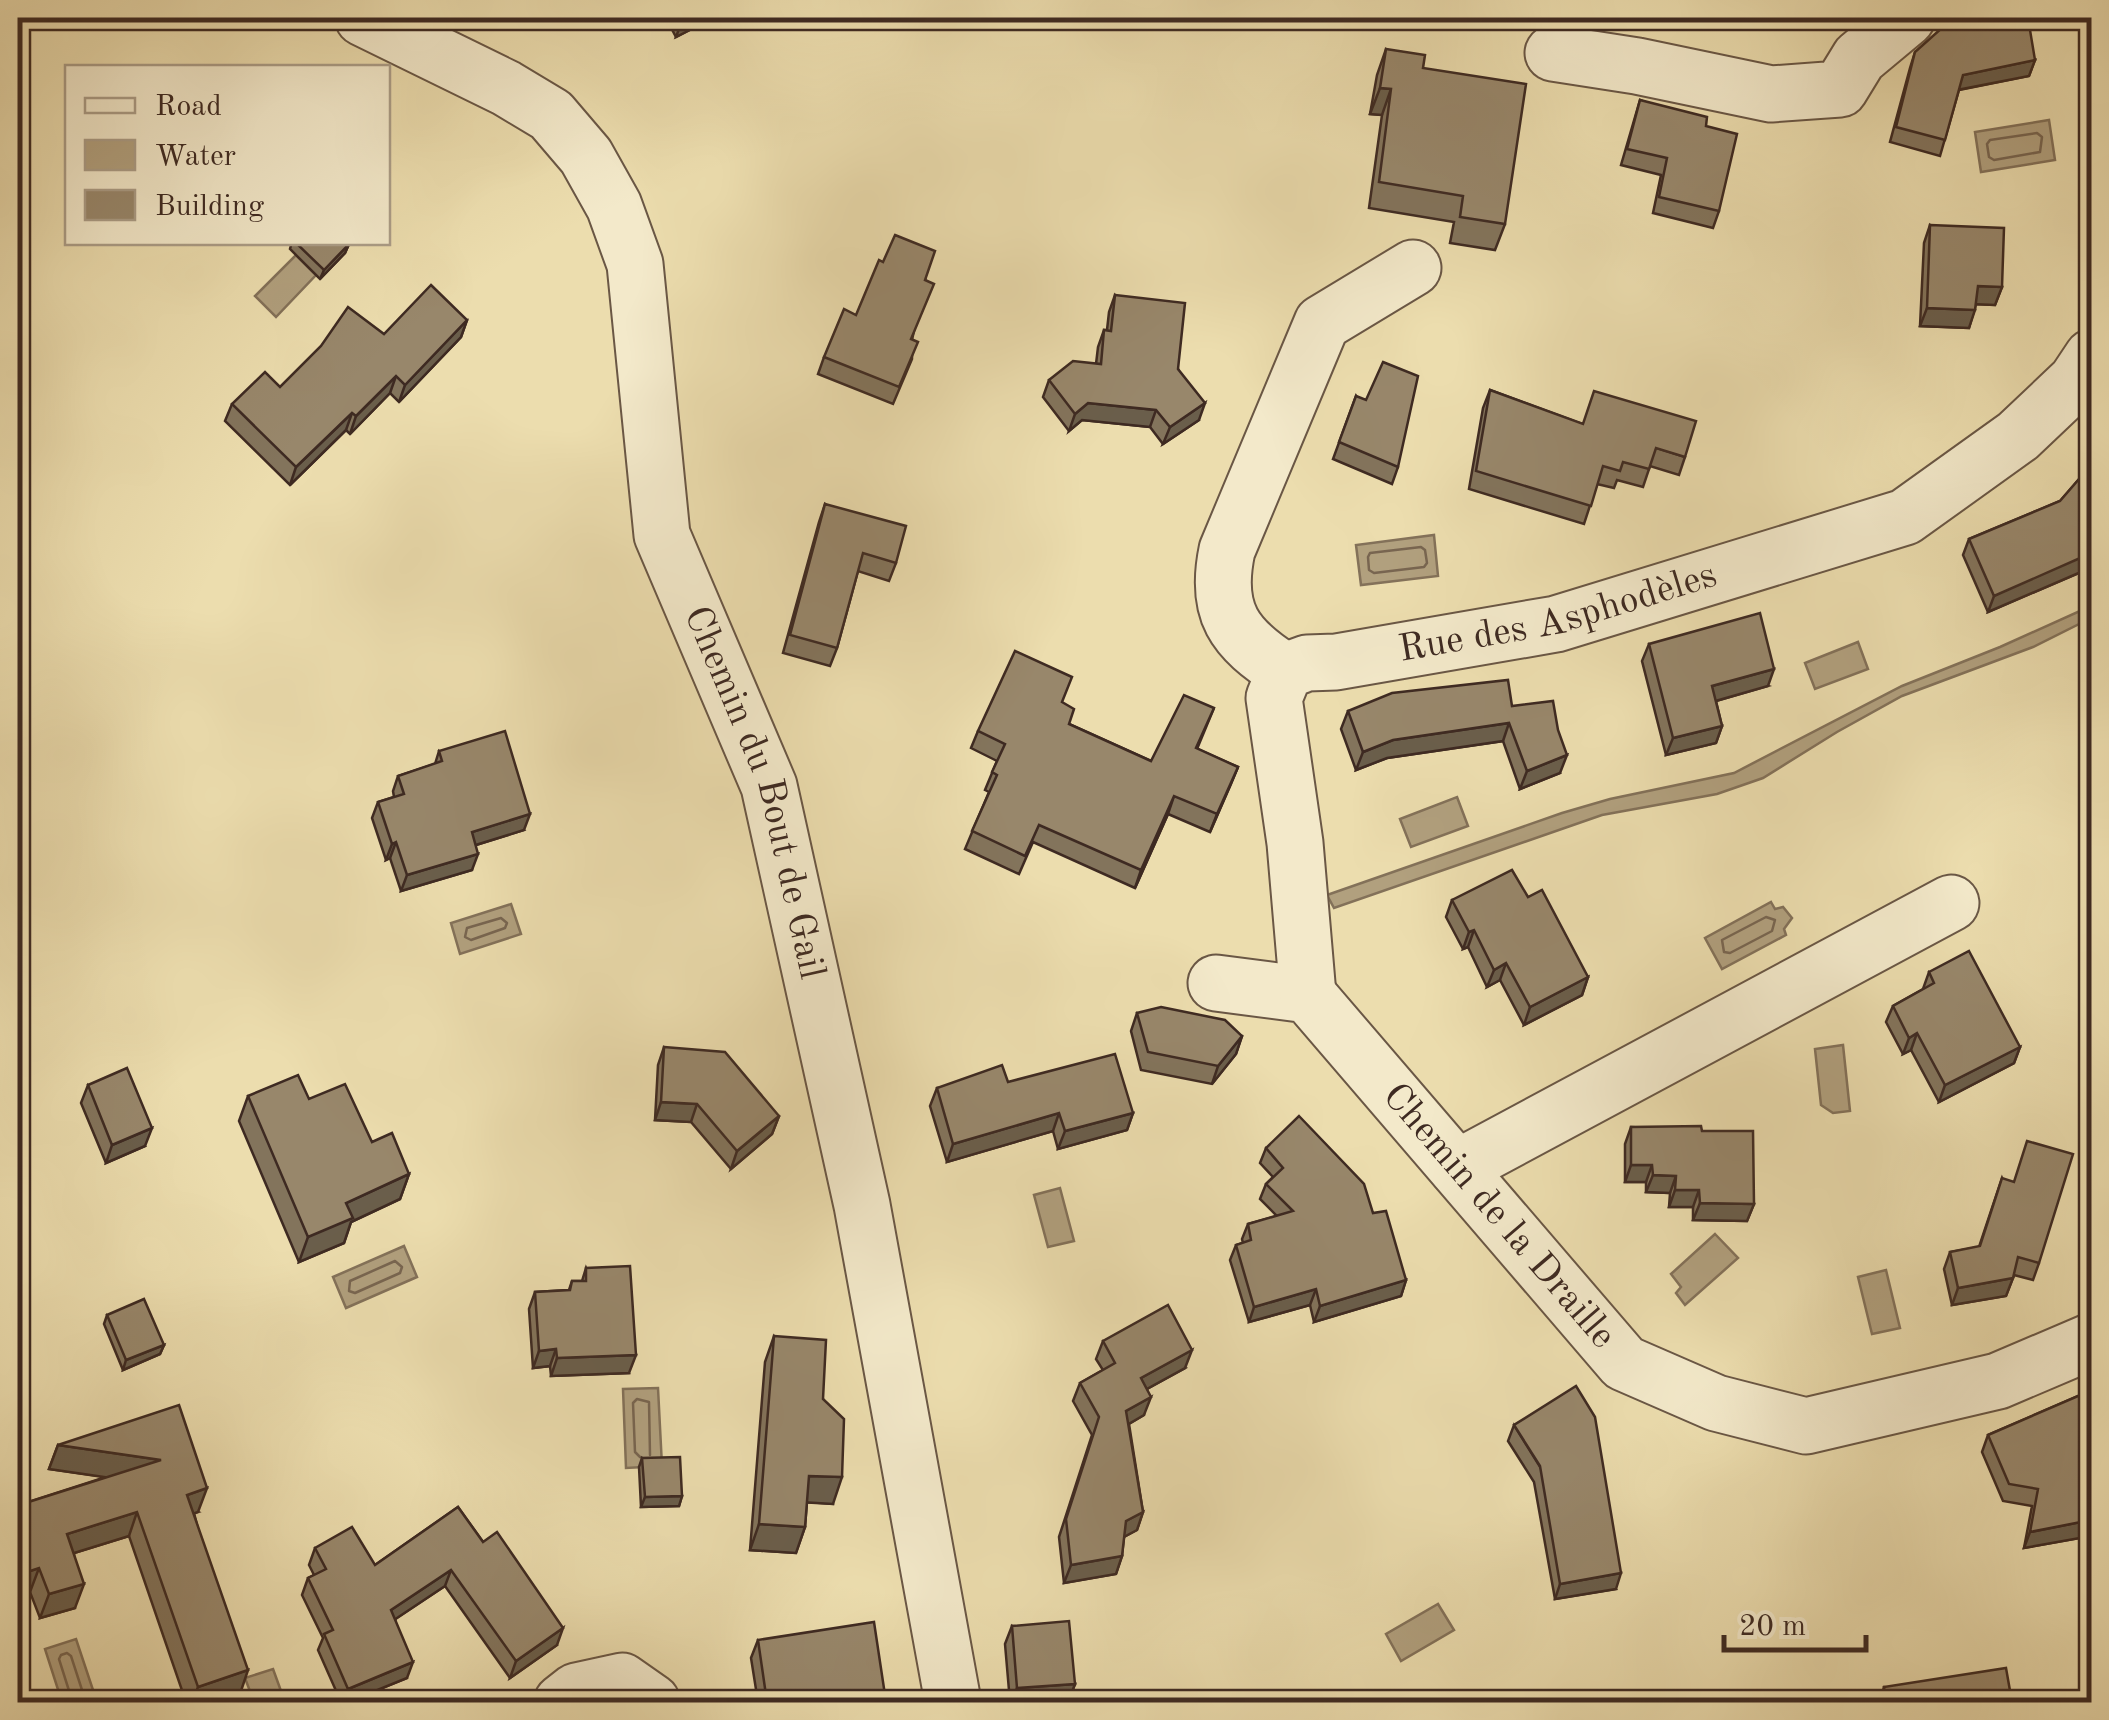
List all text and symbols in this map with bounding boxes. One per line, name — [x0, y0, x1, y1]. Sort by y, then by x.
legend — [65, 65, 390, 245]
text: Road — [155, 92, 222, 122]
text: Water — [155, 142, 236, 172]
text: Building — [155, 192, 264, 222]
street label: Rue des Asphodèles — [1396, 557, 1722, 670]
street label: Chemin du Bout de Gail — [676, 601, 830, 983]
street label: Chemin de la Draille — [1375, 1077, 1622, 1356]
scale bar — [1724, 1590, 1866, 1652]
text: 20 m — [1739, 1612, 1806, 1642]

